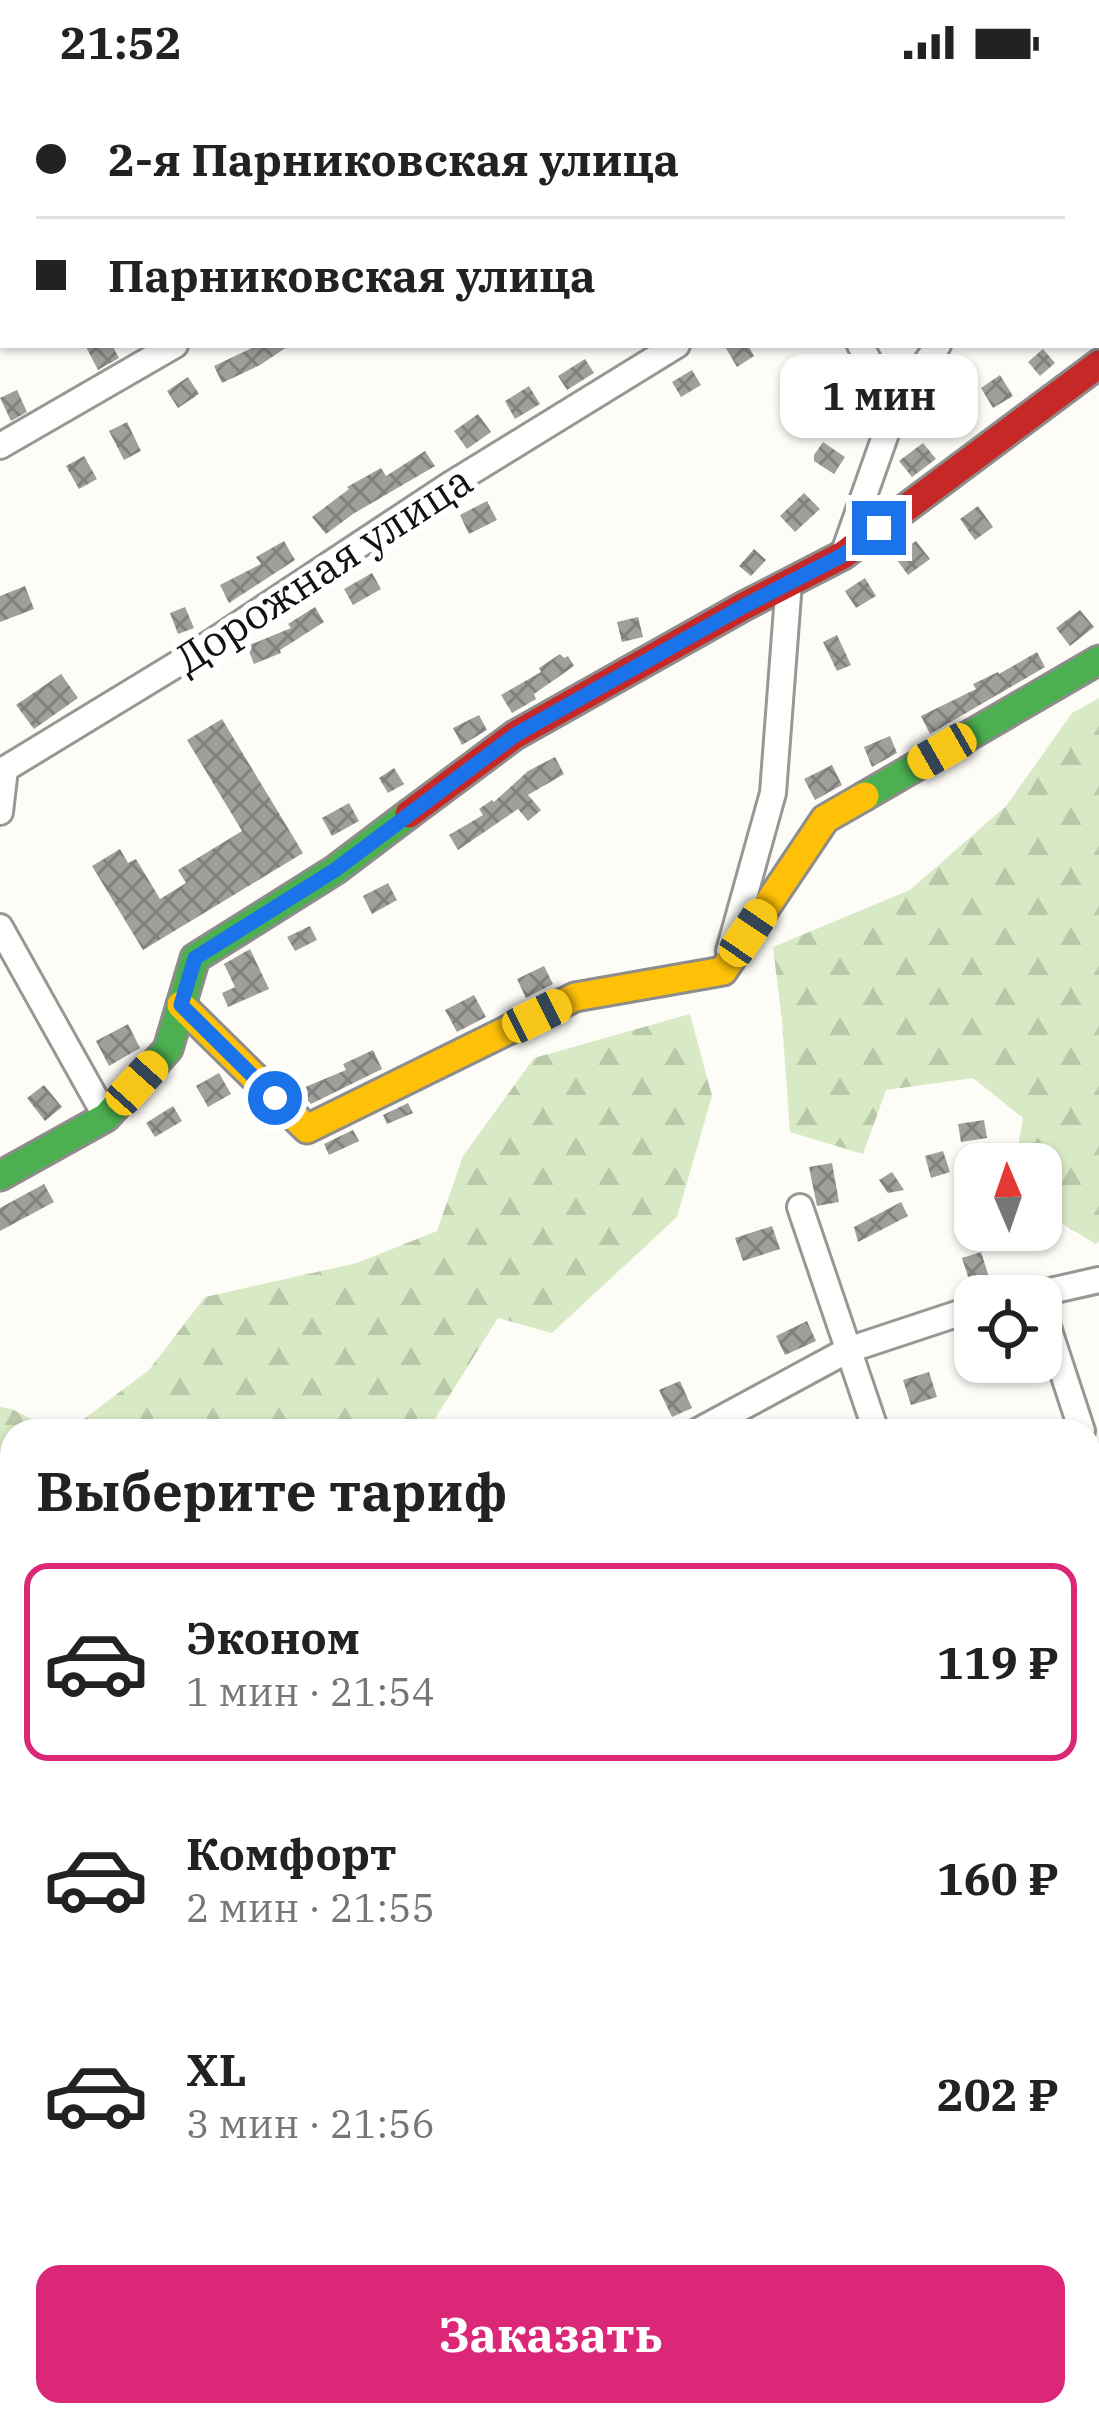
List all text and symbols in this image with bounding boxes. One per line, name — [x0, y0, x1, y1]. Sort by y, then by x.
text: 21:52 — [60, 13, 182, 71]
text: 2-я Парниковская улица — [108, 130, 679, 188]
text: Парниковская улица — [108, 246, 596, 304]
callout: 1 мин — [780, 354, 978, 438]
text: 1 мин — [822, 370, 936, 421]
street label: Дорожная улица — [164, 452, 482, 686]
route end — [852, 501, 906, 555]
car — [902, 717, 982, 785]
car — [713, 893, 783, 973]
car — [497, 984, 577, 1048]
car — [100, 1044, 174, 1122]
route start — [248, 1071, 302, 1125]
north arrow — [954, 1143, 1062, 1251]
map controls — [954, 1143, 1062, 1383]
button: locate — [954, 1275, 1062, 1383]
text: Выберите тариф — [36, 1456, 508, 1526]
icon: car — [42, 1608, 150, 1716]
text: Эконом — [186, 1608, 360, 1666]
text: 119 ₽ — [937, 1633, 1059, 1691]
text: 1 мин · 21:54 — [186, 1666, 435, 1717]
icon: car — [42, 1824, 150, 1932]
text: Комфорт — [186, 1824, 397, 1882]
text: 160 ₽ — [937, 1849, 1059, 1907]
text: 2 мин · 21:55 — [186, 1882, 435, 1933]
icon: car — [42, 2040, 150, 2148]
text: XL — [186, 2040, 247, 2098]
text: 202 ₽ — [937, 2065, 1059, 2123]
text: 3 мин · 21:56 — [186, 2098, 435, 2149]
button: Заказать — [36, 2265, 1065, 2403]

